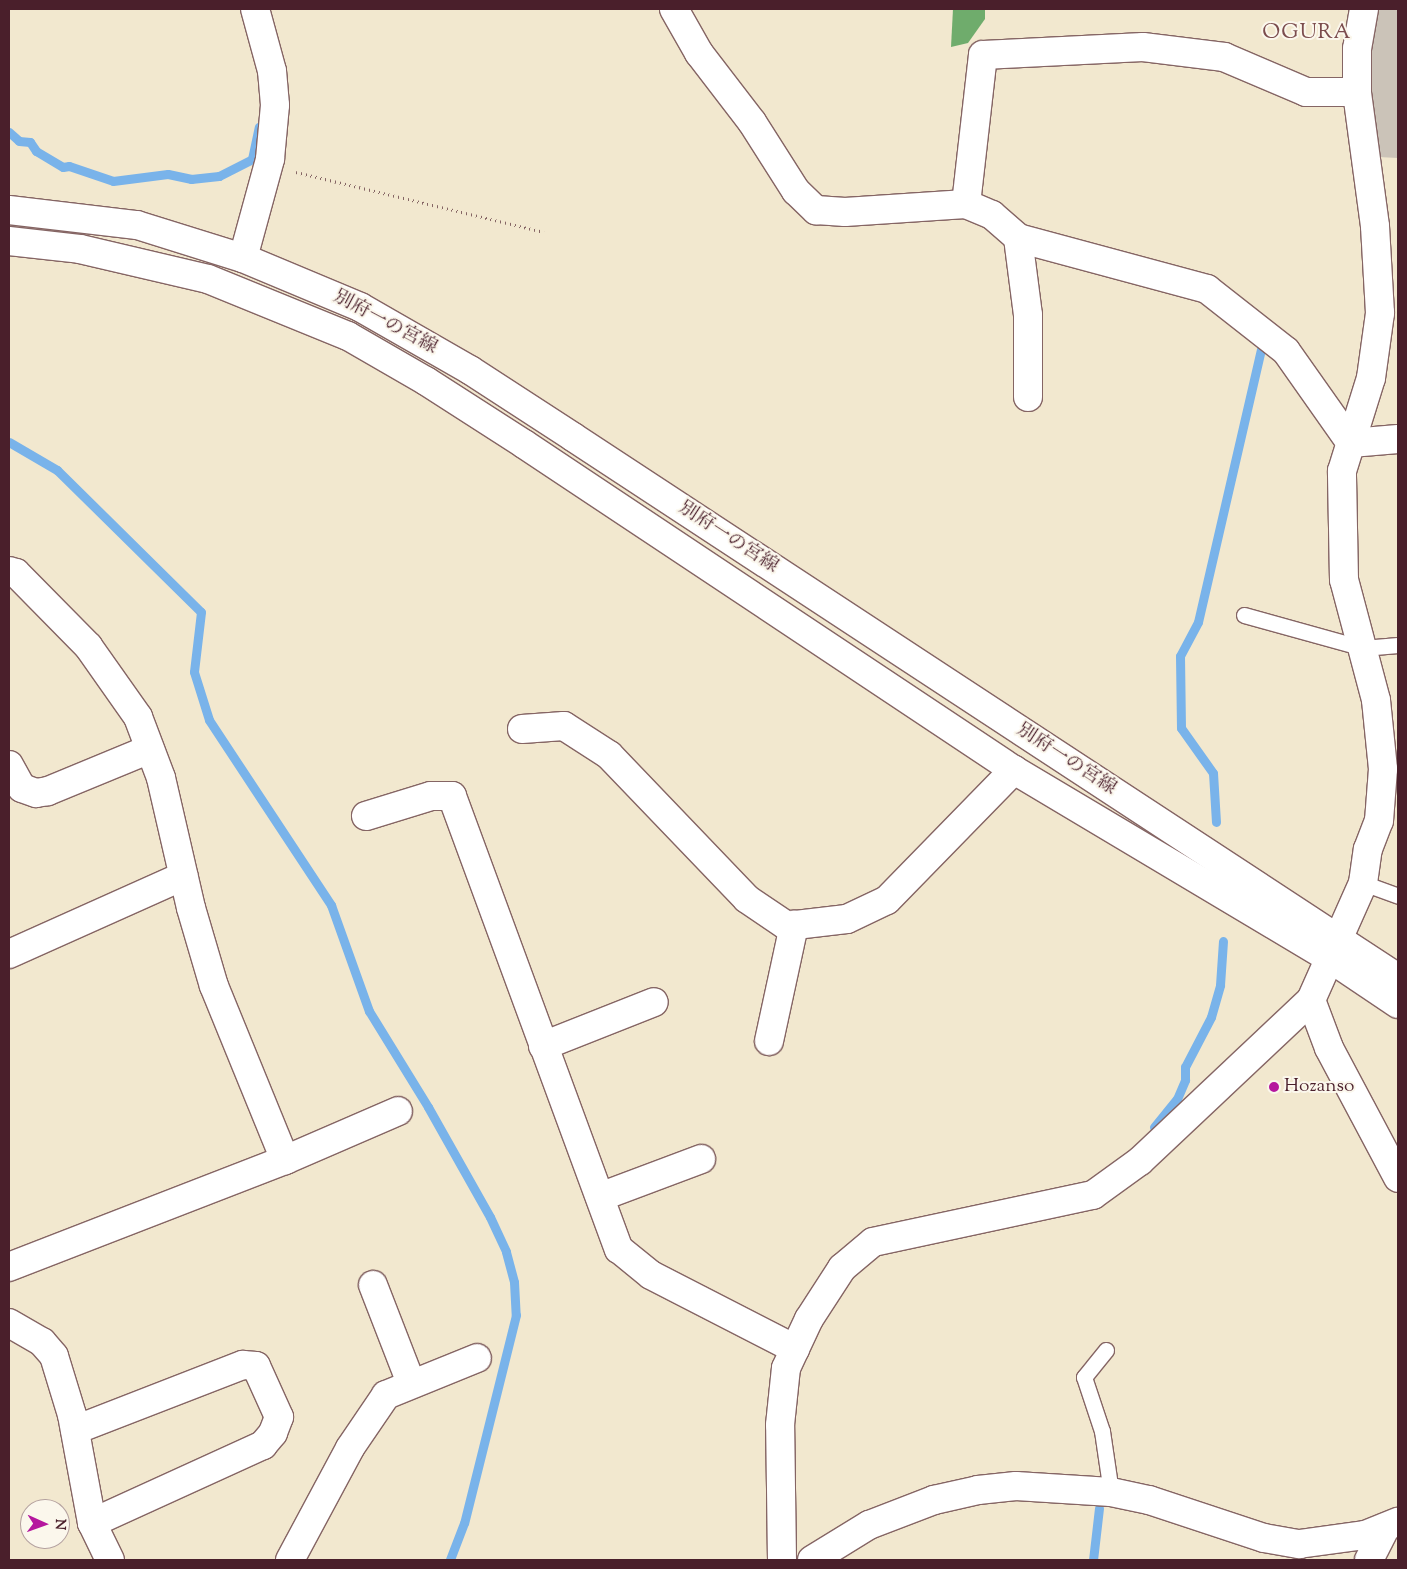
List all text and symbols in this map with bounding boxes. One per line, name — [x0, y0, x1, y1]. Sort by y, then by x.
district label: OGURA — [1262, 20, 1352, 46]
street label: 別府一の宮線 — [329, 286, 441, 360]
street label: 別府一の宮線 — [674, 497, 782, 579]
street label: 別府一の宮線 — [1012, 719, 1120, 801]
place label: Hozanso — [1284, 1076, 1354, 1098]
marker: Hozanso — [1268, 1081, 1280, 1093]
north arrow — [20, 1499, 70, 1549]
text: N — [49, 1519, 69, 1530]

